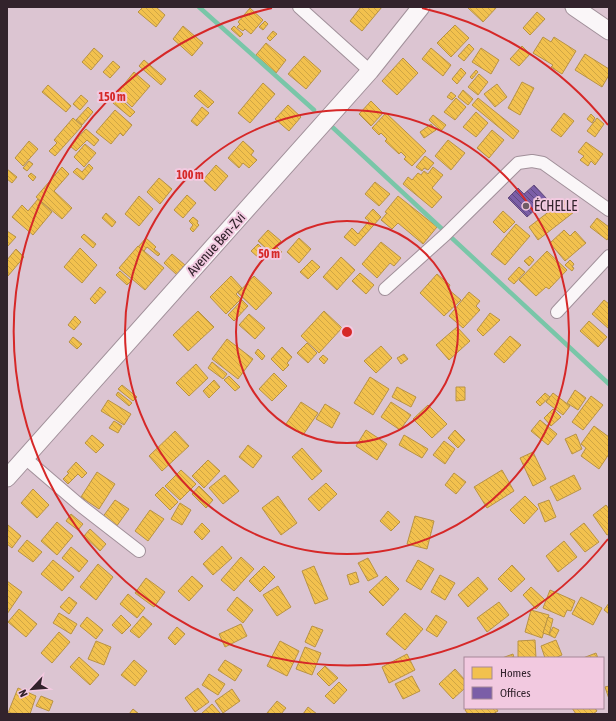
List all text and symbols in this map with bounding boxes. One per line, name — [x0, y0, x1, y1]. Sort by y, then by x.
text: 150 m — [98, 90, 126, 104]
text: 100 m — [176, 168, 204, 182]
place label: ÉCHELLE — [534, 198, 577, 214]
marker: ÉCHELLE — [521, 201, 531, 211]
street label: Avenue Ben-Zvi — [184, 209, 248, 279]
text: 50 m — [258, 247, 280, 261]
centre of rings — [340, 325, 354, 339]
legend — [464, 657, 604, 709]
text: Homes — [500, 666, 531, 680]
north arrow — [12, 669, 52, 709]
text: Offices — [500, 686, 530, 700]
text: N — [16, 688, 30, 699]

